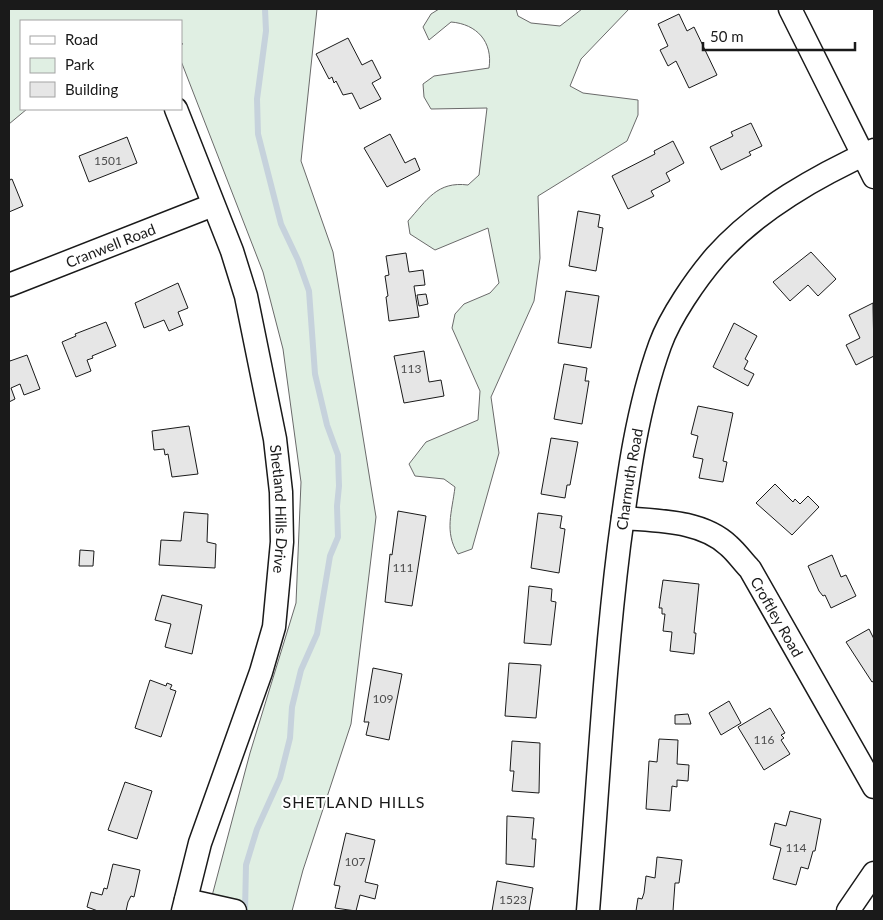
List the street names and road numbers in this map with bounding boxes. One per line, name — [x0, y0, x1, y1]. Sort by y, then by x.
street label: Cranwell Road — [63, 219, 158, 271]
street label: Charmuth Road — [612, 427, 646, 531]
street label: Shetland Hills Drive — [267, 444, 291, 574]
street label: Croftley Road — [747, 573, 807, 660]

